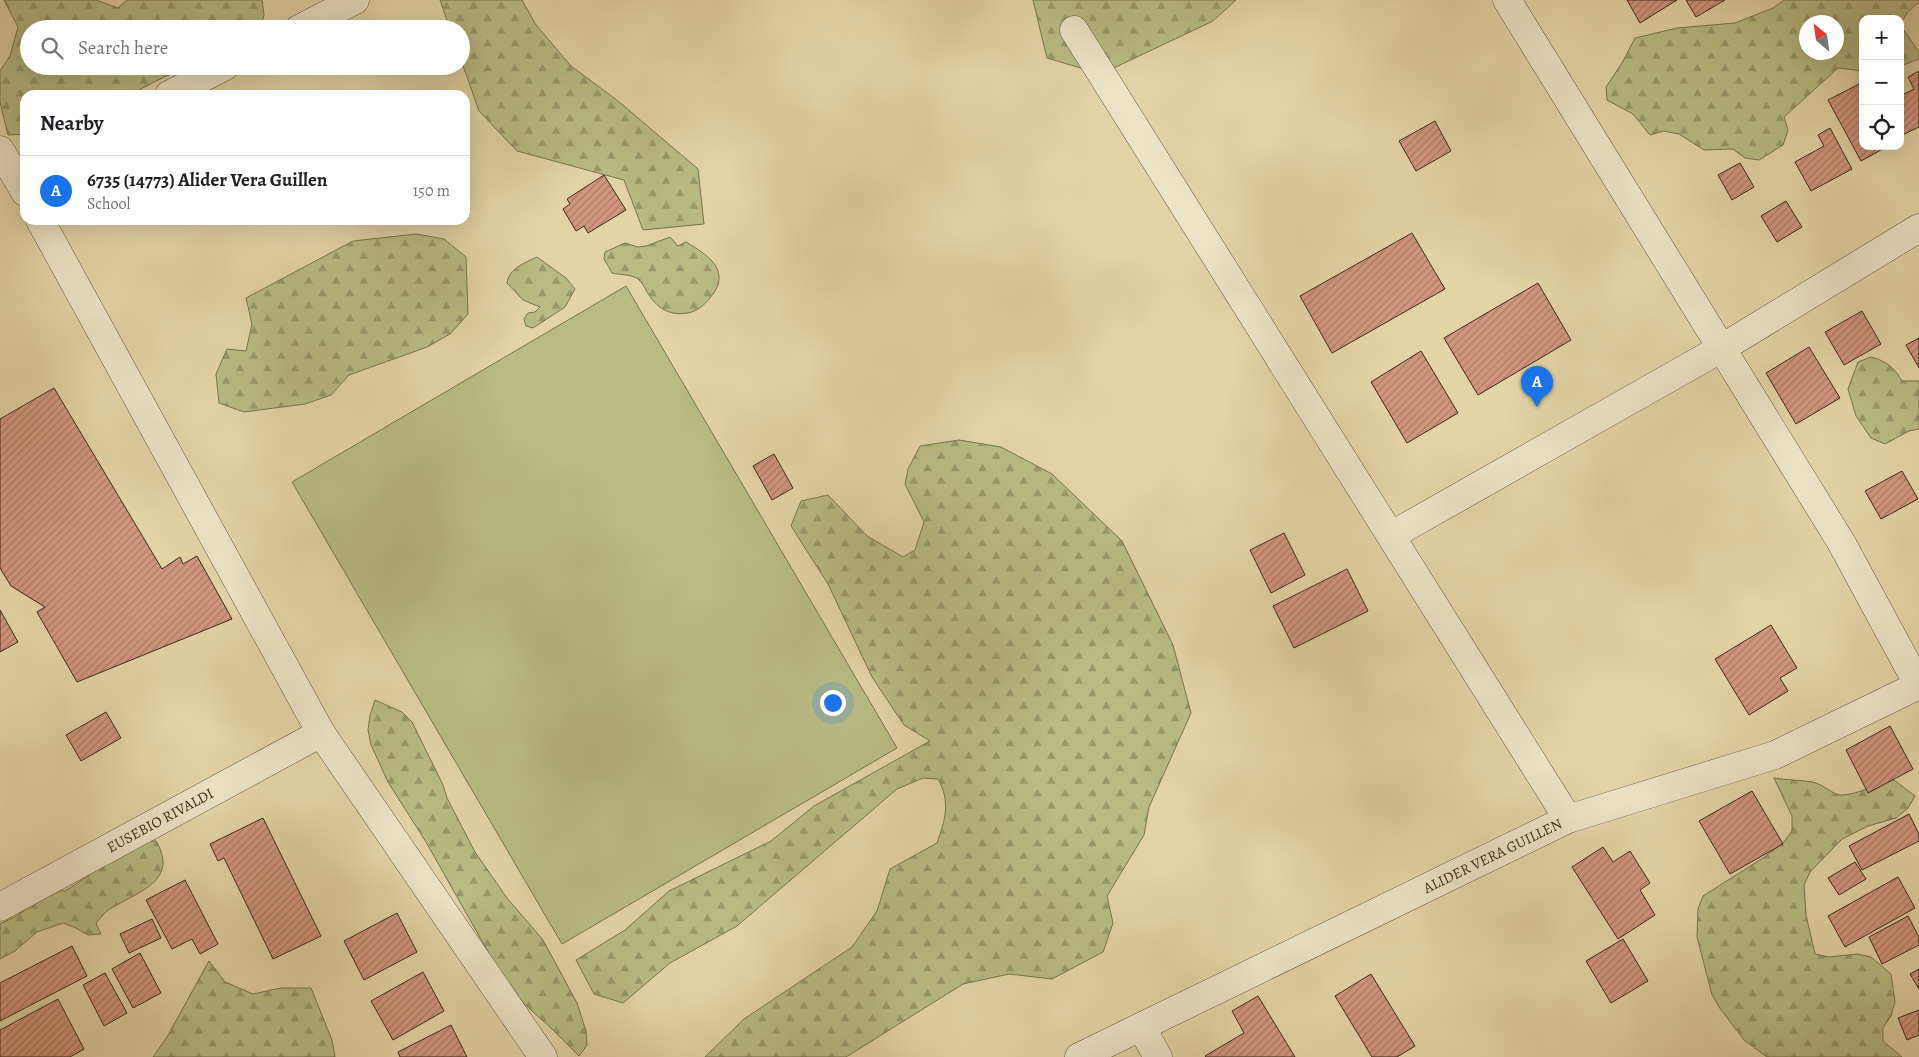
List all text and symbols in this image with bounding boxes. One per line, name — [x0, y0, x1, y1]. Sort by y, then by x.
north arrow — [1799, 15, 1844, 60]
map controls — [1859, 15, 1904, 150]
button: + — [1859, 15, 1904, 60]
search box — [20, 20, 470, 75]
icon: search — [38, 34, 66, 62]
text: Search here — [78, 35, 168, 61]
button: − — [1859, 60, 1904, 105]
button: locate — [1859, 105, 1904, 150]
text: Nearby — [40, 109, 103, 137]
text: 6735 (14773) Alider Vera Guillen — [87, 167, 327, 193]
text: A — [51, 180, 61, 202]
text: 150 m — [413, 180, 450, 202]
text: School — [87, 193, 130, 215]
pin: A — [1521, 366, 1553, 407]
your location — [820, 690, 846, 716]
street label: EUSEBIO RIVALDI — [103, 783, 217, 857]
street label: ALIDER VERA GUILLEN — [1419, 813, 1566, 898]

